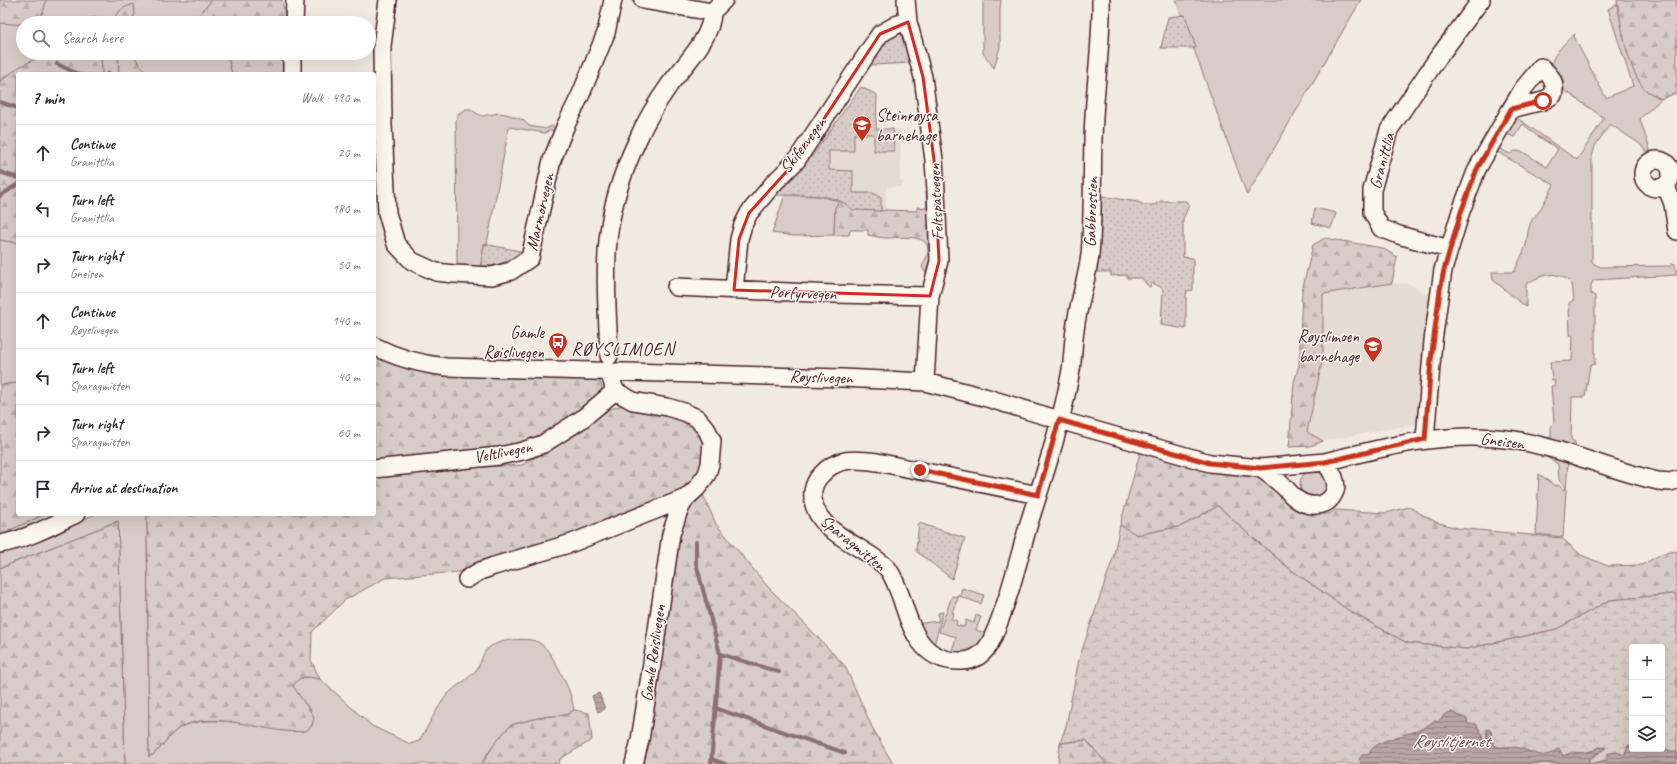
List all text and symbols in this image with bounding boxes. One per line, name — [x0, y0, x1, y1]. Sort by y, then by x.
search box — [16, 16, 376, 60]
icon: search — [30, 27, 52, 49]
text: Search here — [62, 29, 123, 48]
text: 7 min — [32, 88, 65, 109]
text: Walk · 490 m — [301, 90, 360, 106]
route start — [1534, 92, 1552, 110]
place label: Steinrøysa barnehage — [876, 105, 939, 146]
street label: Skifervegen — [775, 112, 832, 177]
school or university icon: Steinrøysa barnehage — [851, 114, 873, 142]
street label: Granittlia — [1364, 129, 1400, 191]
text: Continue — [70, 135, 115, 154]
icon: ahead — [32, 142, 54, 164]
text: 20 m — [338, 145, 360, 161]
text: Granittlia — [70, 154, 114, 170]
street label: Feltspatvegen — [923, 163, 948, 241]
street label: Marmorvegen — [521, 170, 559, 253]
street label: Gabbrostien — [1079, 175, 1103, 248]
text: Turn left — [70, 191, 113, 210]
icon: left — [32, 198, 54, 220]
text: 180 m — [332, 201, 360, 217]
text: Granittlia — [70, 210, 114, 226]
text: Turn right — [70, 247, 123, 266]
icon: right — [32, 254, 54, 276]
text: 50 m — [338, 257, 360, 273]
text: Gneisen — [70, 266, 103, 282]
street label: Porfyrvegen — [769, 281, 838, 305]
text: Continue — [70, 303, 115, 322]
icon: ahead — [32, 310, 54, 332]
text: 140 m — [332, 313, 360, 329]
text: Røyslivegen — [70, 322, 118, 338]
place label: Gamle Røislivegen — [483, 322, 545, 363]
place label: Røyslimoen barnehage — [1298, 326, 1360, 367]
bus stop icon: Gamle Røislivegen — [547, 331, 569, 359]
school or university icon: Røyslimoen barnehage — [1362, 335, 1384, 363]
district label: RØYSLIMOEN — [571, 338, 677, 360]
text: Turn left — [70, 359, 113, 378]
street label: Røyslivegen — [789, 365, 854, 389]
icon: left — [32, 366, 54, 388]
text: 40 m — [338, 369, 360, 385]
text: Sparagmitten — [70, 378, 130, 394]
text: Turn right — [70, 415, 123, 434]
icon: right — [32, 422, 54, 444]
text: 60 m — [338, 425, 360, 441]
street label: Gneisen — [1479, 428, 1526, 454]
text: Sparagmitten — [70, 434, 130, 450]
street label: Veltlivegen — [472, 436, 535, 468]
route end — [911, 461, 929, 479]
icon: arrive — [32, 478, 54, 500]
text: Arrive at destination — [70, 479, 177, 498]
street label: Sparagmitten — [816, 510, 891, 577]
street label: Gamle Røislivegen — [636, 603, 670, 703]
map controls — [1629, 644, 1665, 752]
button: + — [1629, 644, 1665, 680]
button: − — [1629, 680, 1665, 716]
button: layers — [1629, 716, 1665, 752]
water label: Røyslitjernet — [1413, 730, 1493, 752]

